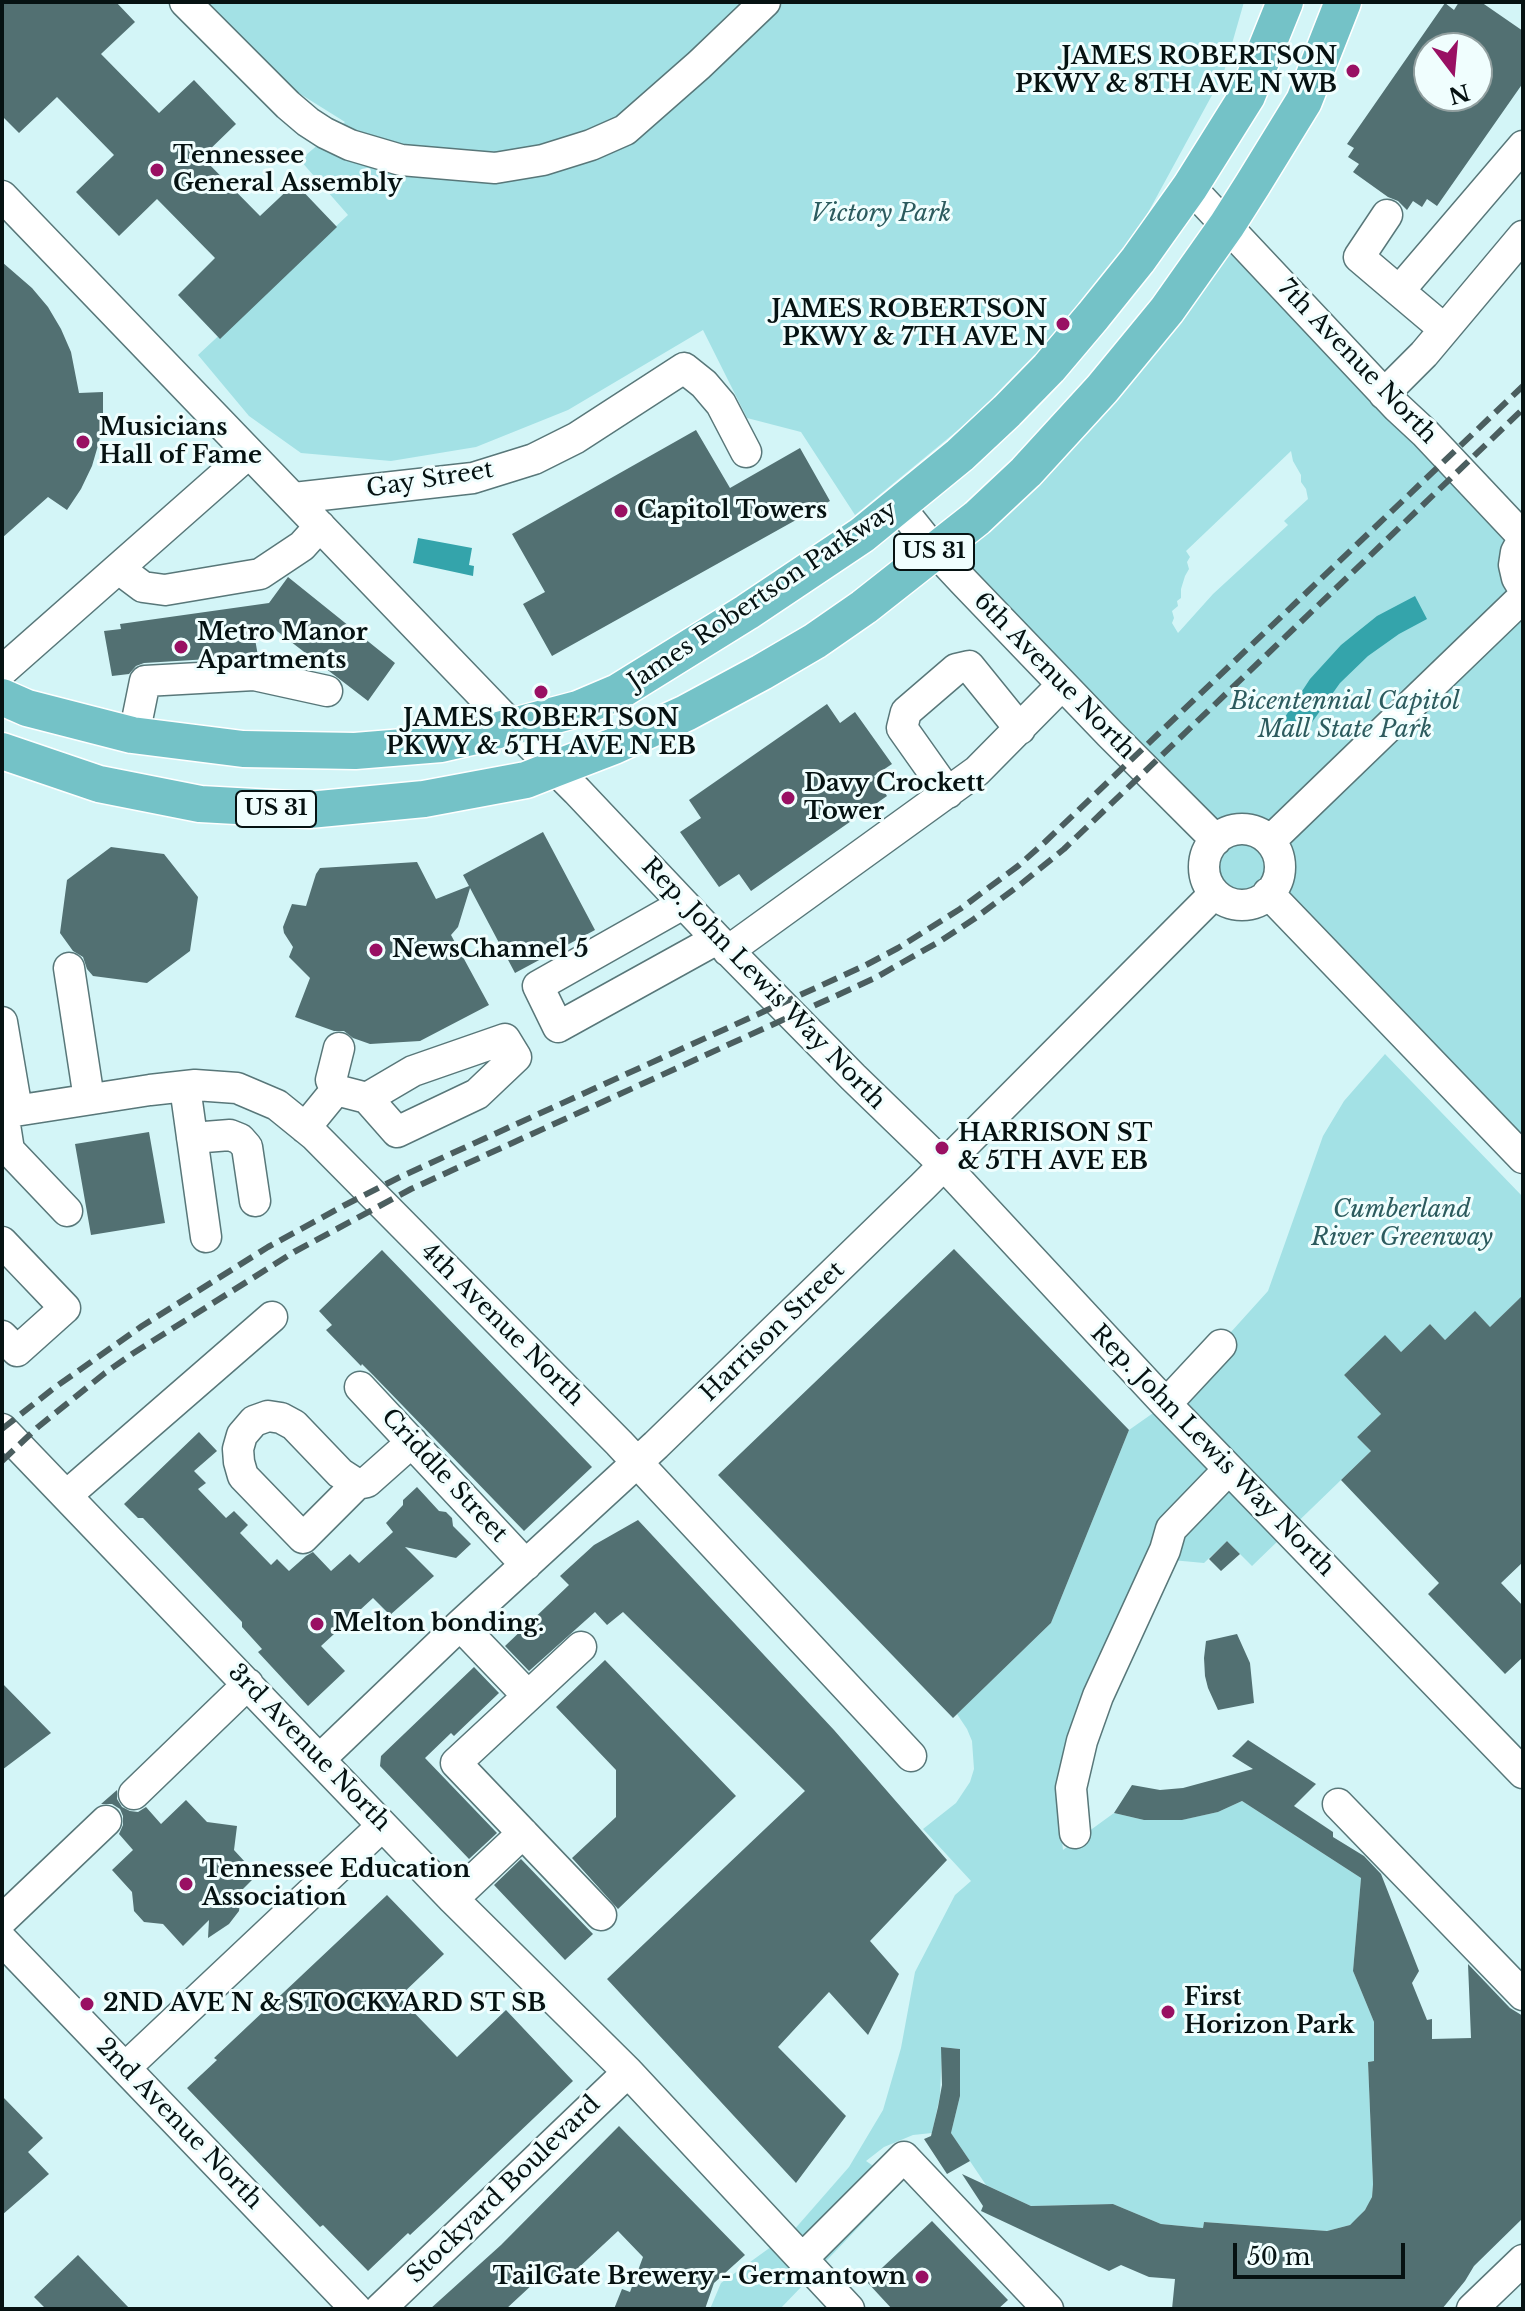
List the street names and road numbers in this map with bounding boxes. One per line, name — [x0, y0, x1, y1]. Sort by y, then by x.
street label: 7th Avenue North — [1271, 274, 1443, 450]
street label: Gay Street — [364, 456, 496, 504]
street label: James Robertson Parkway — [623, 495, 903, 697]
road number: US 31 — [894, 534, 974, 570]
street label: 6th Avenue North — [967, 587, 1141, 765]
road number: US 31 — [236, 791, 316, 827]
street label: Rep. John Lewis Way North — [635, 852, 891, 1116]
street label: 4th Avenue North — [415, 1238, 589, 1412]
street label: Harrison Street — [695, 1256, 851, 1408]
street label: Rep. John Lewis Way North — [1084, 1319, 1340, 1583]
street label: Criddle Street — [375, 1403, 513, 1549]
street label: 3rd Avenue North — [222, 1659, 396, 1837]
street label: 2nd Avenue North — [90, 2033, 268, 2215]
street label: Stockyard Boulevard — [402, 2090, 606, 2290]

